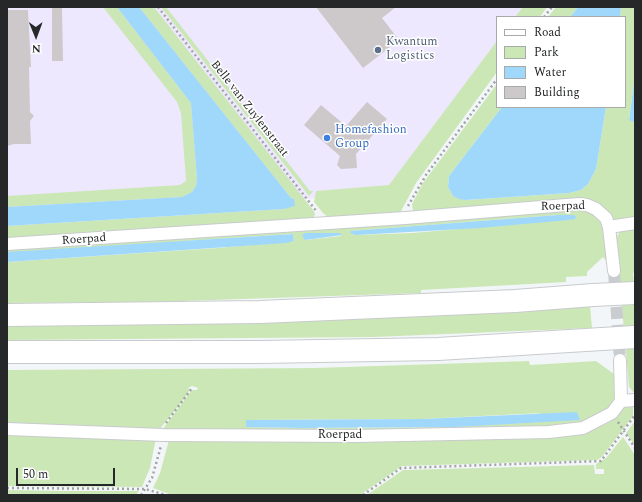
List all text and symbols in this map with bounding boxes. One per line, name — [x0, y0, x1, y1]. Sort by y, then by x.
north arrow — [16, 16, 56, 56]
legend — [496, 16, 626, 108]
text: Road — [534, 23, 561, 42]
place label: Kwantum Logistics — [386, 36, 438, 64]
text: N — [32, 40, 41, 57]
text: Park — [534, 43, 559, 62]
marker: Kwantum Logistics — [373, 45, 383, 55]
street label: Belle van Zuylenstraat — [207, 58, 291, 160]
text: Water — [534, 63, 566, 82]
text: Building — [534, 83, 580, 102]
place label: Homefashion Group — [335, 124, 407, 152]
marker: Homefashion Group — [322, 133, 332, 143]
street label: Roerpad — [541, 199, 585, 215]
street label: Roerpad — [61, 231, 107, 249]
street label: Roerpad — [318, 429, 362, 443]
scale bar — [18, 460, 117, 486]
text: 50 m — [23, 465, 48, 484]

